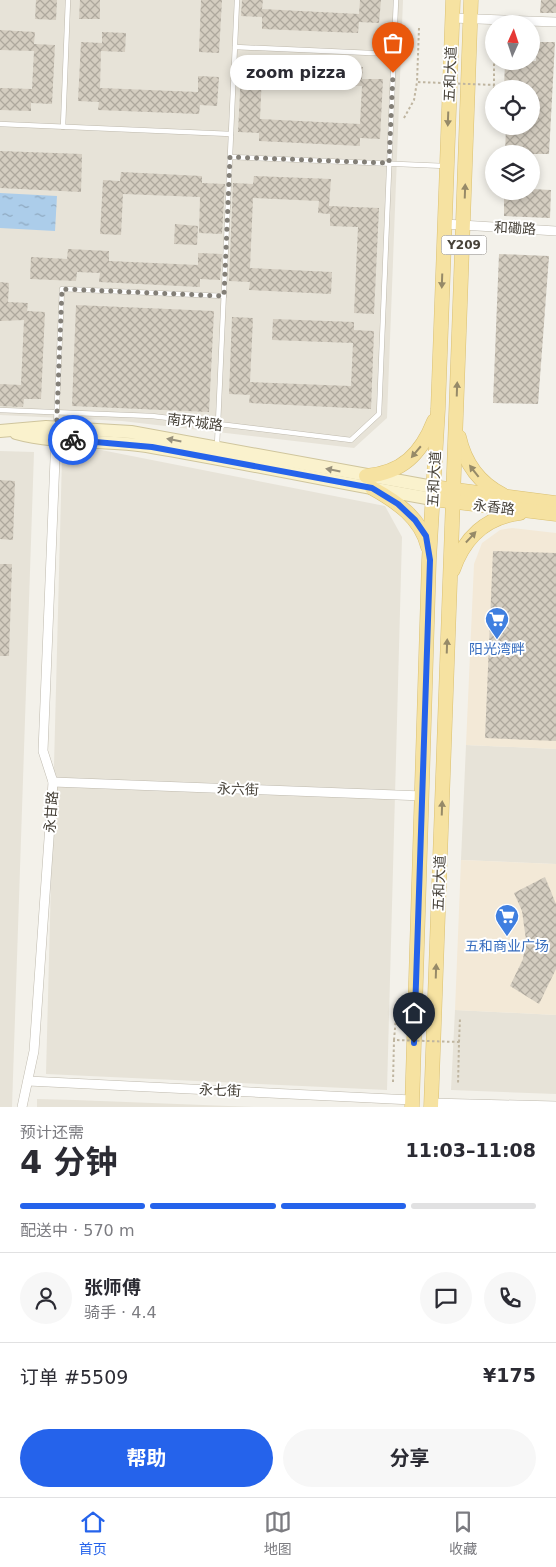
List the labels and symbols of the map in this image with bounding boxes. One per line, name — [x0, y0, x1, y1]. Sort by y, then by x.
north arrow — [485, 15, 540, 70]
pin — [372, 22, 414, 73]
street label: 五和大道 — [441, 46, 459, 102]
callout: zoom pizza — [230, 56, 363, 90]
one-way arrow — [444, 111, 452, 127]
one-way arrow — [462, 183, 470, 199]
street label: 和磡路 — [494, 219, 536, 237]
road number: Y209 — [442, 236, 486, 254]
one-way arrow — [438, 273, 446, 289]
one-way arrow — [454, 380, 462, 396]
street label: 南环城路 — [166, 411, 224, 433]
courier — [48, 415, 98, 465]
one-way arrow — [165, 435, 181, 443]
one-way arrow — [410, 445, 421, 458]
street label: 五和大道 — [425, 451, 443, 507]
one-way arrow — [469, 464, 479, 478]
one-way arrow — [325, 465, 341, 473]
street label: 永香路 — [472, 497, 516, 517]
one-way arrow — [465, 531, 477, 543]
supermarket icon: 阳光湾畔 — [484, 606, 510, 640]
one-way arrow — [444, 638, 452, 654]
place label: 阳光湾畔 — [469, 641, 525, 657]
street label: 永六街 — [217, 780, 259, 798]
street label: 永甘路 — [42, 790, 60, 834]
one-way arrow — [438, 800, 446, 816]
street label: 五和大道 — [430, 855, 448, 911]
supermarket icon: 五和商业广场 — [494, 903, 520, 937]
place label: 五和商业广场 — [465, 938, 549, 954]
one-way arrow — [432, 963, 440, 979]
pin — [393, 992, 435, 1043]
street label: 永七街 — [199, 1081, 241, 1099]

